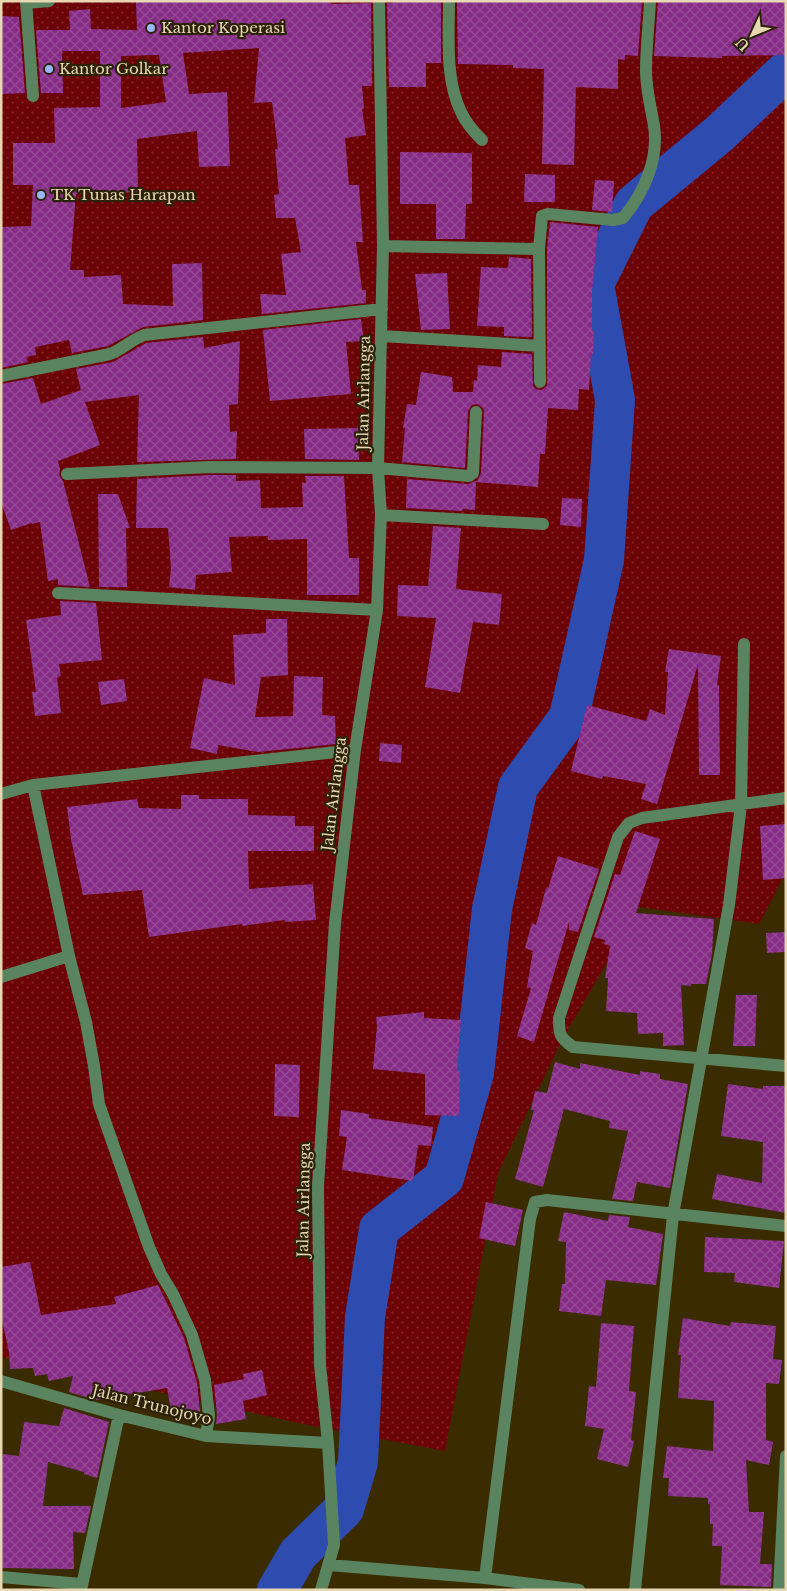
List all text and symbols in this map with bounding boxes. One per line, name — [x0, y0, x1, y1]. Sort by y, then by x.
north arrow — [727, 10, 777, 60]
place label: Kantor Koperasi — [161, 18, 285, 37]
marker: Kantor Koperasi — [145, 22, 157, 34]
text: U — [731, 33, 753, 55]
place label: Kantor Golkar — [59, 59, 169, 78]
marker: Kantor Golkar — [43, 63, 55, 75]
place label: TK Tunas Harapan — [51, 185, 196, 204]
marker: TK Tunas Harapan — [35, 189, 47, 201]
street label: Jalan Airlangga — [353, 335, 374, 452]
street label: Jalan Airlangga — [317, 735, 350, 854]
street label: Jalan Airlangga — [293, 1142, 314, 1259]
street label: Jalan Trunojoyo — [88, 1380, 214, 1429]

